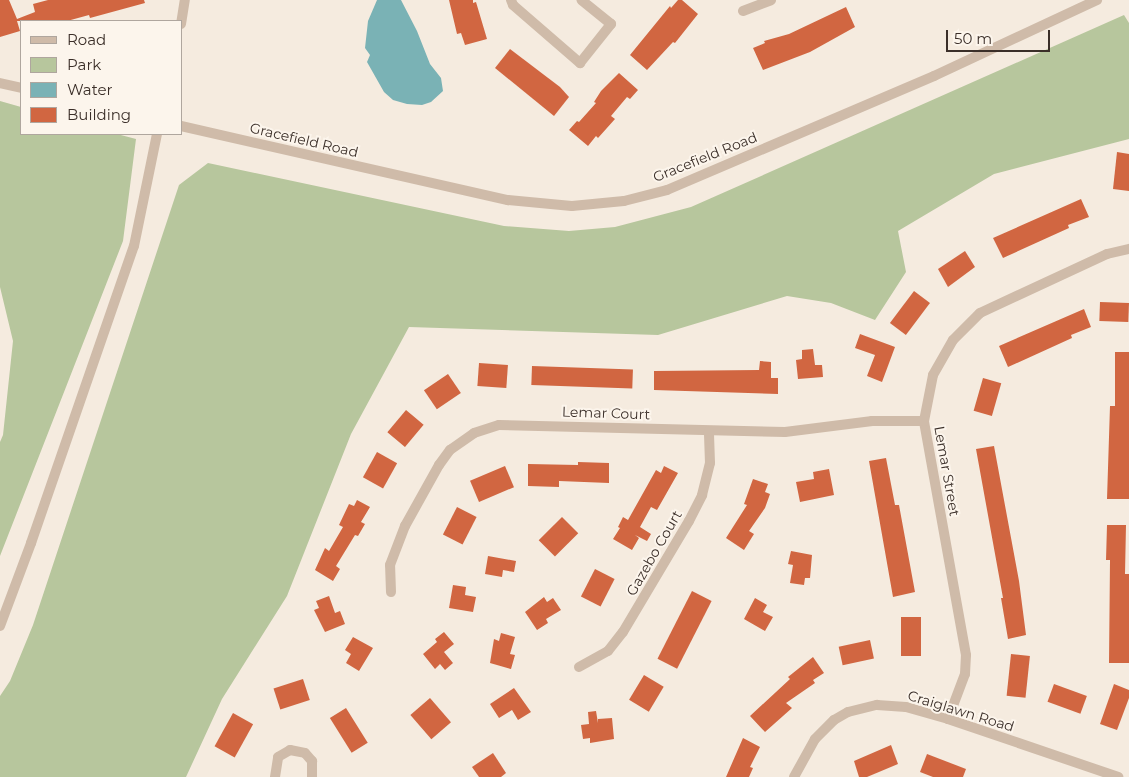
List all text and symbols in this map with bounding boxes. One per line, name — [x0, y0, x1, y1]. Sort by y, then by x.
legend — [20, 20, 182, 135]
scale bar — [949, 20, 1053, 52]
text: 50 m — [954, 29, 992, 48]
text: Road — [67, 30, 106, 49]
text: Park — [67, 55, 101, 74]
text: Water — [67, 80, 113, 99]
text: Building — [67, 105, 131, 124]
street label: Gracefield Road — [248, 119, 360, 161]
street label: Gracefield Road — [650, 128, 760, 186]
street label: Lemar Court — [562, 403, 650, 423]
street label: Lemar Street — [931, 425, 963, 517]
street label: Gazebo Court — [623, 507, 685, 599]
street label: Craiglawn Road — [906, 687, 1016, 735]

